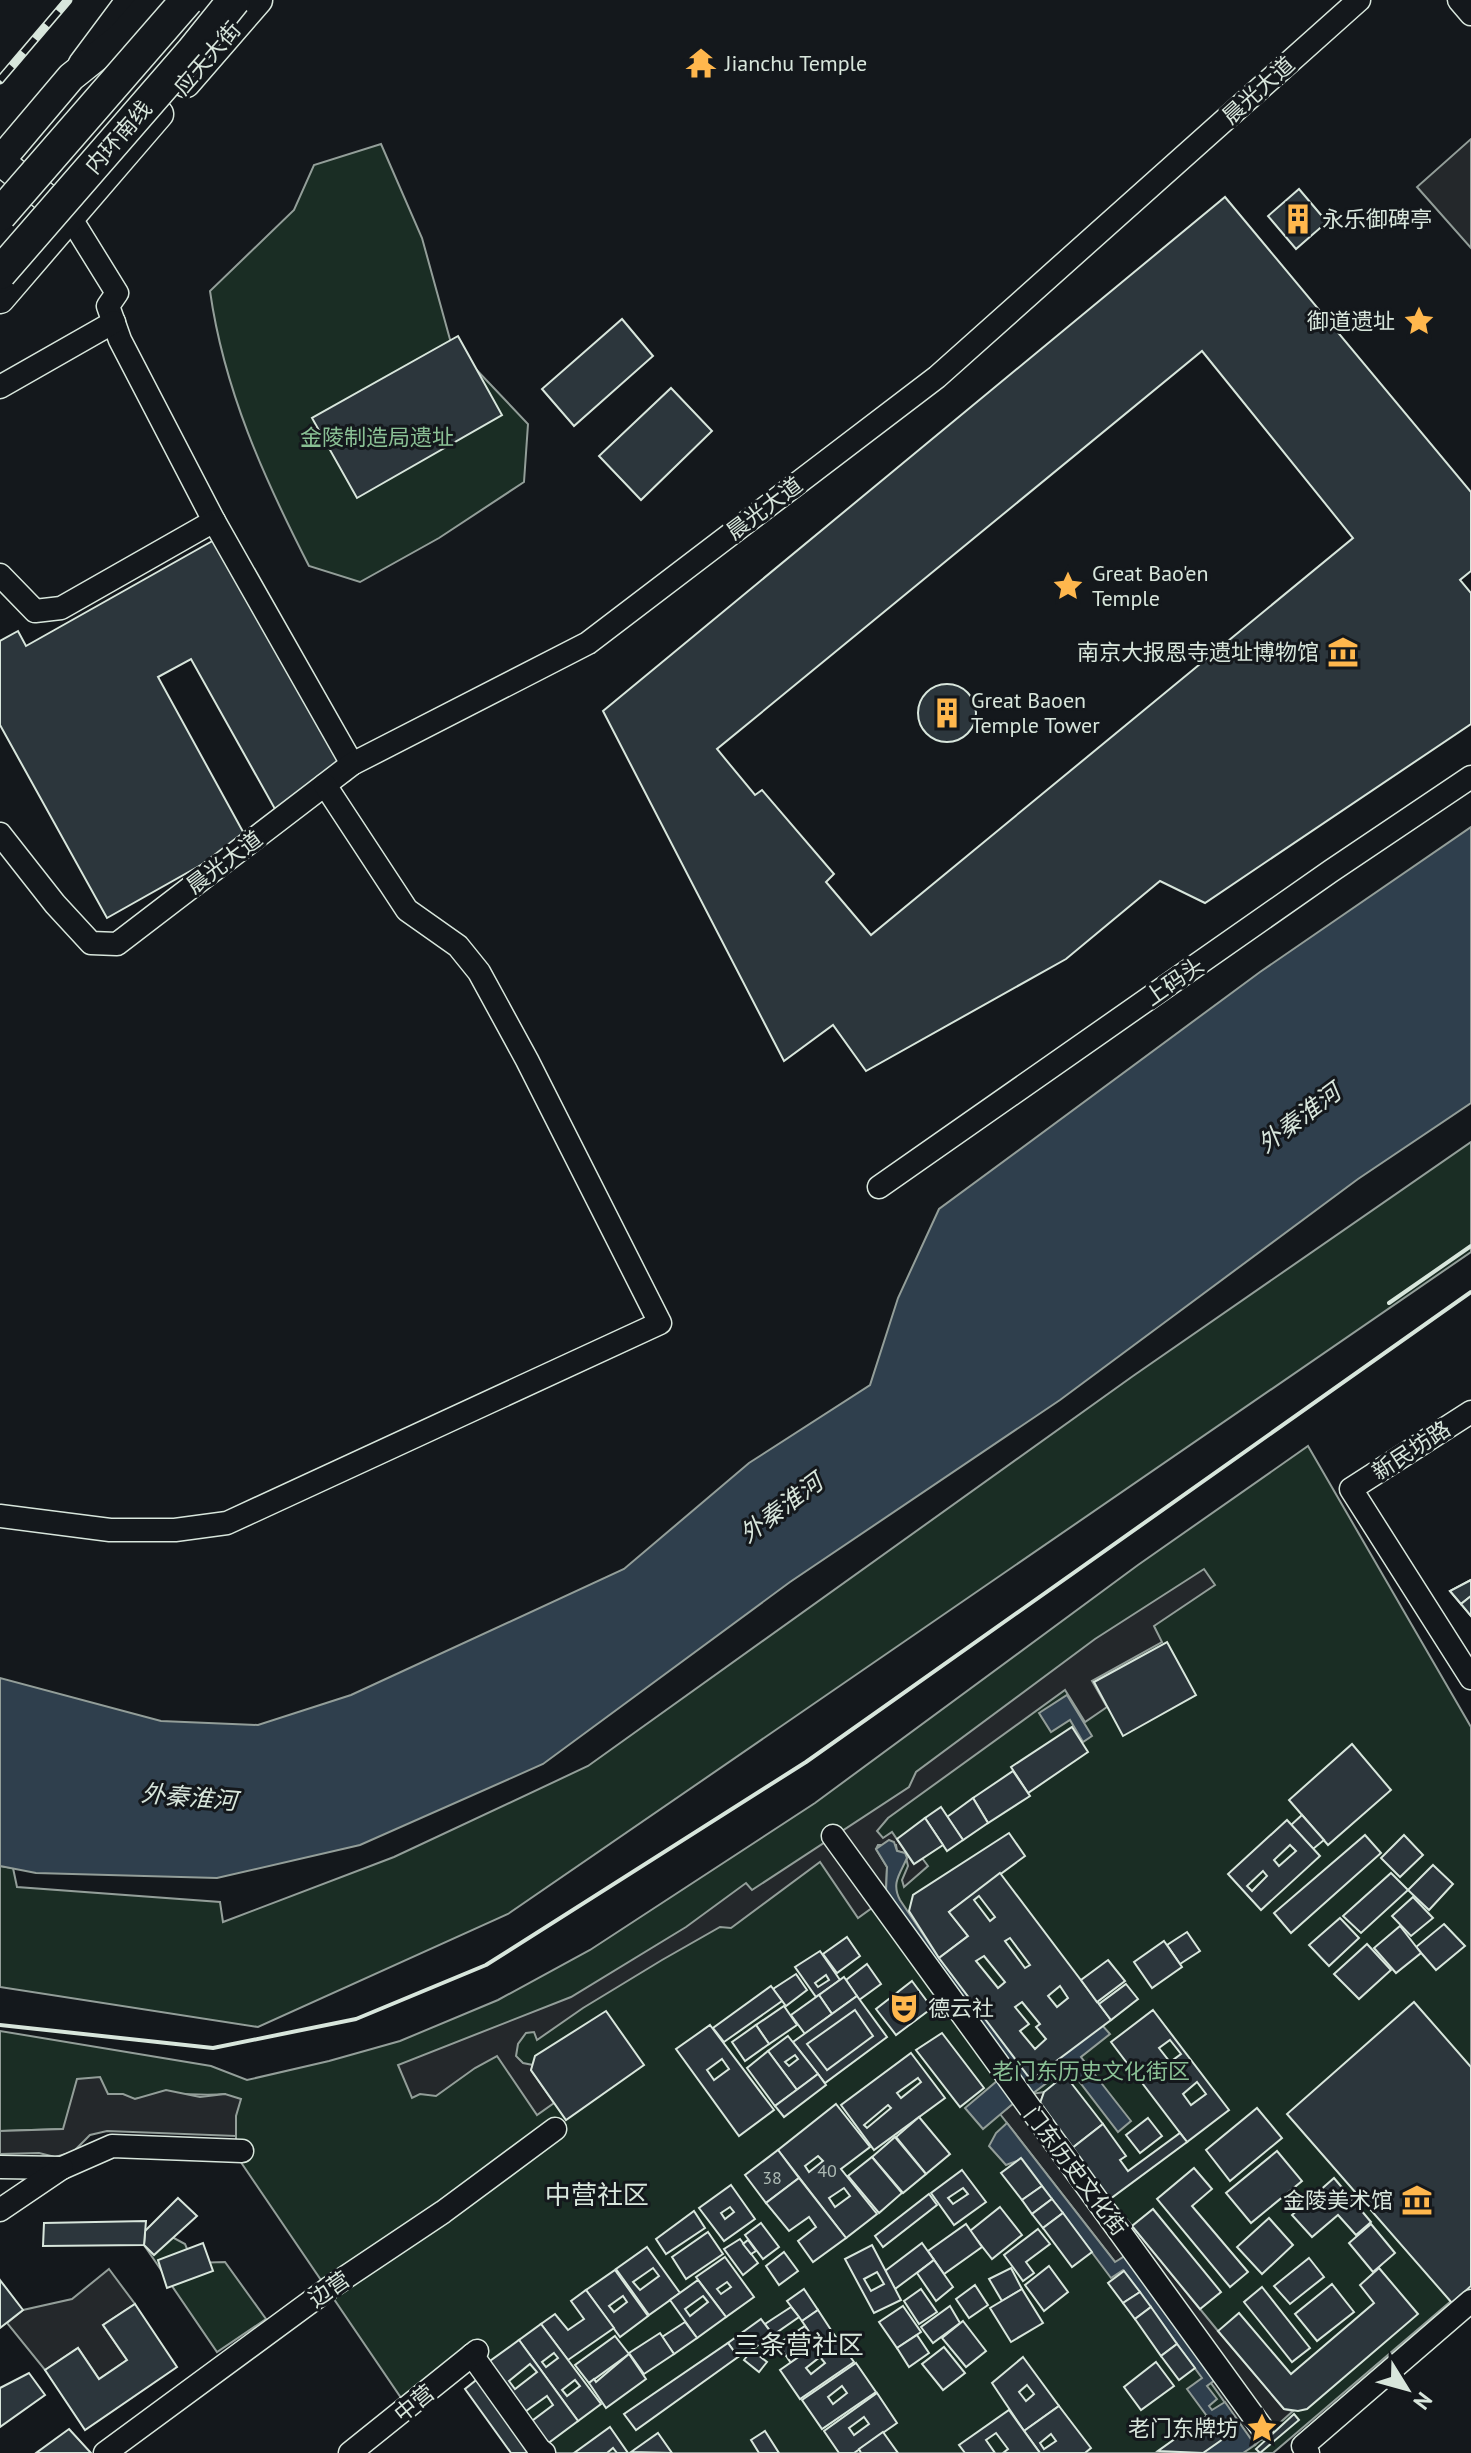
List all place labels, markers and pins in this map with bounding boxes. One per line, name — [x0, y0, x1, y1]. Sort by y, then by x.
temple icon: Jianchu Temple — [684, 46, 718, 80]
place label: Jianchu Temple — [724, 49, 867, 77]
building icon: 永乐御碑亭 — [1281, 202, 1315, 236]
place label: 永乐御碑亭 — [1322, 205, 1432, 233]
place icon: 御道遗址 — [1402, 304, 1436, 338]
place label: 御道遗址 — [1307, 307, 1395, 335]
place label: Great Bao'en Temple — [1092, 559, 1209, 612]
place icon: Great Bao'en Temple — [1051, 569, 1085, 603]
museum icon: 南京大报恩寺遗址博物馆 — [1326, 635, 1360, 669]
place label: 南京大报恩寺遗址博物馆 — [1077, 638, 1319, 666]
place label: Great Baoen Temple Tower — [971, 686, 1100, 739]
building icon: Great Baoen Temple Tower — [930, 696, 964, 730]
theatre icon: 德云社 — [887, 1991, 921, 2025]
place label: 德云社 — [928, 1994, 994, 2022]
museum icon: 金陵美术馆 — [1400, 2183, 1434, 2217]
place label: 金陵美术馆 — [1283, 2186, 1393, 2214]
place icon: 老门东牌坊 — [1245, 2411, 1279, 2445]
place label: 老门东牌坊 — [1128, 2414, 1238, 2442]

